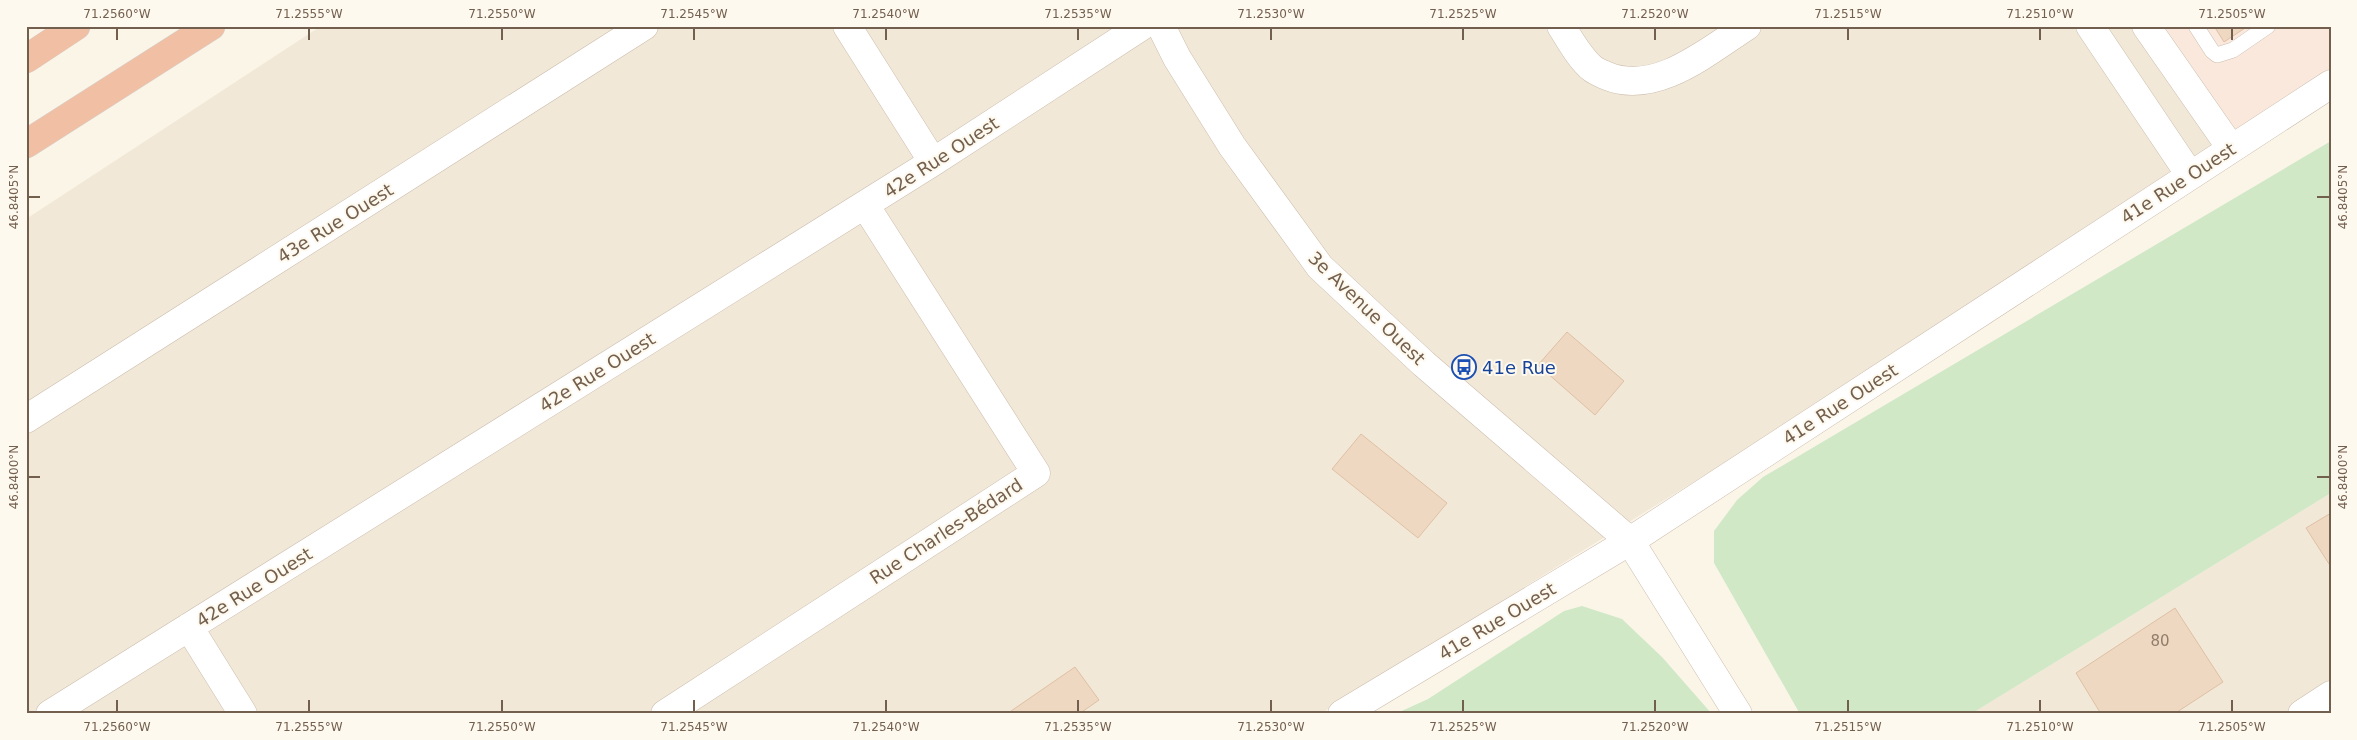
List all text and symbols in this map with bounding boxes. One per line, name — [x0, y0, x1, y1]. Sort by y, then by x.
text: 71.2560°W — [83, 7, 151, 21]
text: 71.2555°W — [275, 7, 343, 21]
text: 71.2550°W — [468, 7, 536, 21]
text: 71.2545°W — [660, 7, 728, 21]
text: 71.2540°W — [852, 7, 920, 21]
text: 71.2535°W — [1044, 7, 1112, 21]
text: 71.2530°W — [1237, 7, 1305, 21]
text: 71.2525°W — [1429, 7, 1497, 21]
text: 71.2520°W — [1621, 7, 1689, 21]
text: 71.2515°W — [1814, 7, 1882, 21]
text: 71.2510°W — [2006, 7, 2074, 21]
text: 71.2505°W — [2198, 7, 2266, 21]
street label: 42e Rue Ouest — [880, 112, 1002, 202]
street label: 41e Rue Ouest — [2117, 138, 2239, 228]
text: 46.8405°N — [7, 165, 21, 229]
text: 46.8405°N — [2336, 165, 2350, 229]
street label: 43e Rue Ouest — [273, 179, 397, 267]
street label: 3e Avenue Ouest — [1304, 247, 1430, 369]
street label: 42e Rue Ouest — [535, 328, 659, 416]
bus stop icon: 41e Rue — [1451, 354, 1477, 380]
place label: 41e Rue — [1482, 357, 1556, 378]
street label: 41e Rue Ouest — [1779, 359, 1901, 449]
text: 46.8400°N — [7, 445, 21, 509]
text: 46.8400°N — [2336, 445, 2350, 509]
street label: Rue Charles-Bédard — [866, 474, 1026, 588]
street label: 42e Rue Ouest — [192, 543, 316, 631]
street label: 41e Rue Ouest — [1435, 578, 1559, 664]
house number: 80 — [2150, 632, 2170, 650]
text: 71.2560°W — [83, 720, 151, 734]
text: 71.2555°W — [275, 720, 343, 734]
text: 71.2550°W — [468, 720, 536, 734]
text: 71.2545°W — [660, 720, 728, 734]
text: 71.2540°W — [852, 720, 920, 734]
text: 71.2535°W — [1044, 720, 1112, 734]
text: 71.2530°W — [1237, 720, 1305, 734]
text: 71.2525°W — [1429, 720, 1497, 734]
text: 71.2520°W — [1621, 720, 1689, 734]
text: 71.2515°W — [1814, 720, 1882, 734]
text: 71.2510°W — [2006, 720, 2074, 734]
text: 71.2505°W — [2198, 720, 2266, 734]

